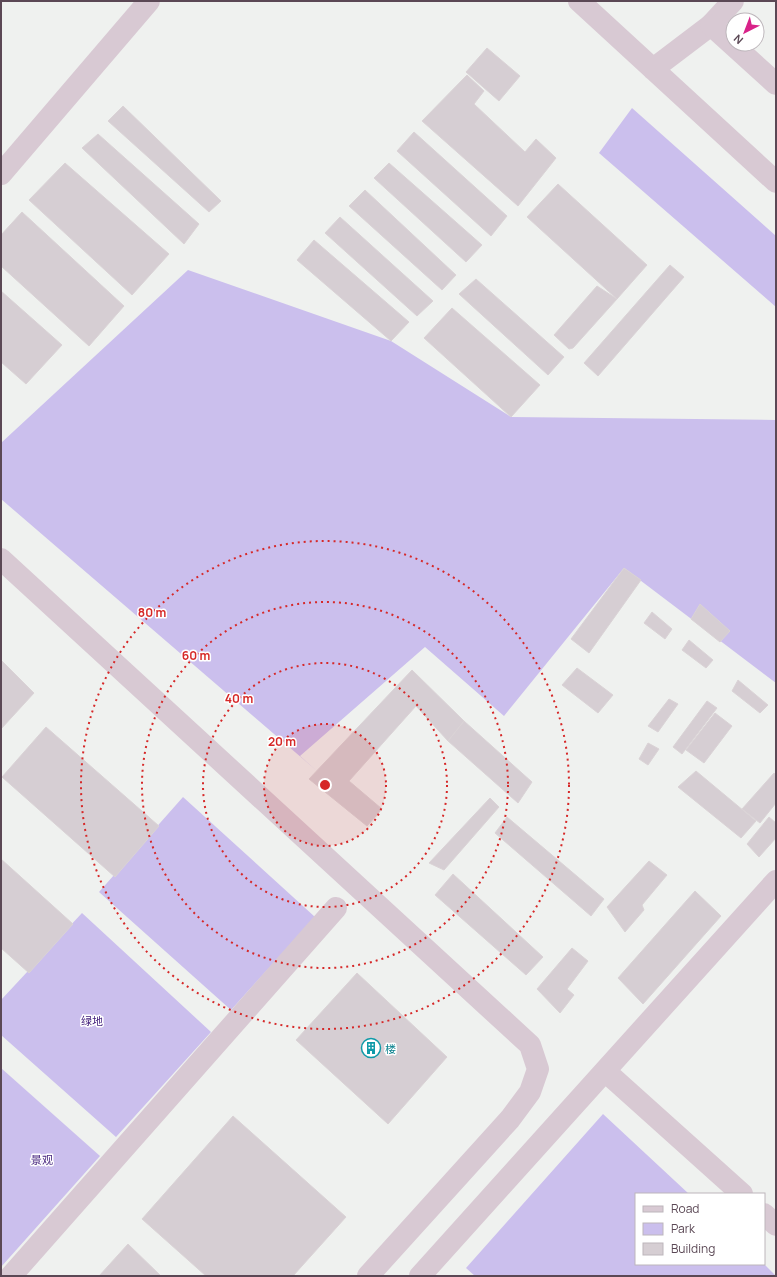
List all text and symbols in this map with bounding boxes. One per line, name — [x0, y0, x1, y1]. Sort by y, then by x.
north arrow — [725, 12, 765, 52]
text: N — [730, 32, 746, 48]
text: 80 m — [138, 604, 166, 621]
text: 60 m — [182, 647, 210, 664]
text: 40 m — [225, 690, 253, 707]
text: 20 m — [268, 733, 296, 750]
centre of rings — [318, 778, 332, 792]
park label: 绿地 — [81, 1013, 103, 1028]
building icon: 楼 — [360, 1037, 382, 1059]
place label: 楼 — [385, 1041, 396, 1056]
park label: 景观 — [31, 1152, 53, 1167]
legend — [635, 1193, 765, 1265]
text: Road — [671, 1200, 699, 1217]
text: Park — [671, 1220, 696, 1237]
text: Building — [671, 1240, 715, 1257]

